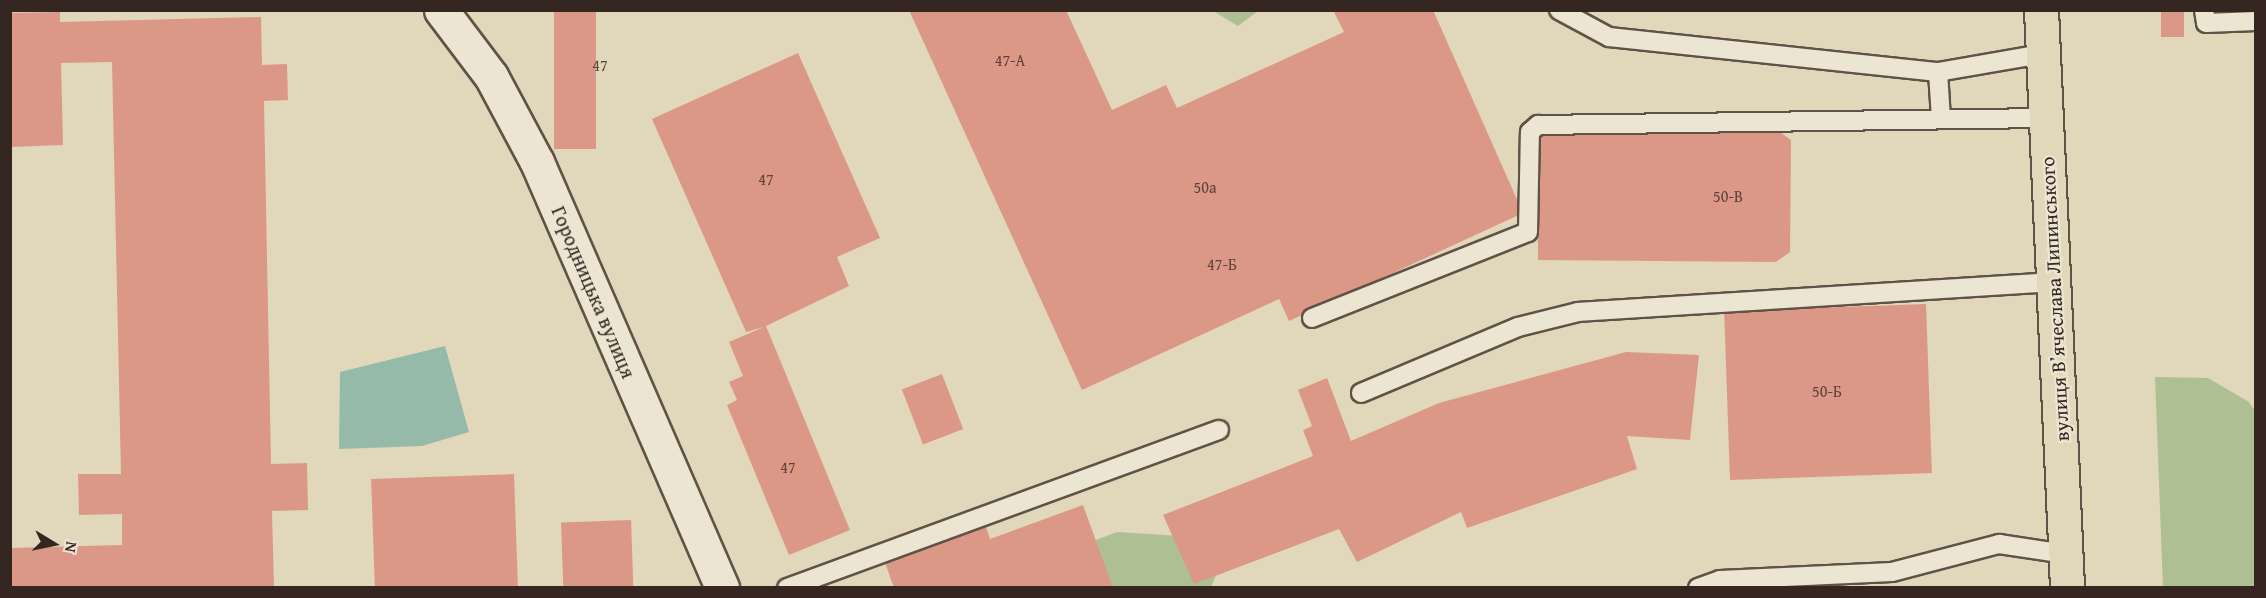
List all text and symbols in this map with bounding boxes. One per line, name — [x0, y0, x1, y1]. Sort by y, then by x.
house number: 47-А — [995, 50, 1025, 70]
house number: 47 — [592, 55, 608, 75]
street label: вулиця Вʼячеслава Липинського — [2035, 156, 2073, 442]
house number: 47 — [758, 169, 774, 189]
house number: 50а — [1193, 177, 1217, 197]
house number: 50-В — [1713, 186, 1743, 206]
street label: Городницька вулиця — [547, 202, 641, 382]
house number: 47-Б — [1207, 254, 1237, 274]
house number: 50-Б — [1812, 381, 1842, 401]
house number: 47 — [780, 457, 796, 477]
north arrow — [24, 514, 84, 574]
text: N — [59, 540, 84, 554]

